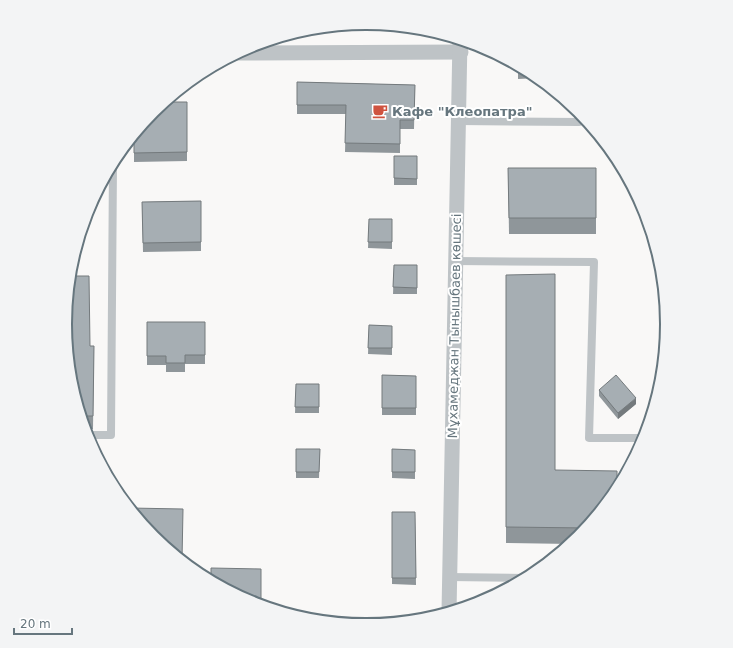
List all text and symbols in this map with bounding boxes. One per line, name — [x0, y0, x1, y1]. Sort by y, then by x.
cafe icon: Кафе "Клеопатра" — [371, 102, 389, 120]
place label: Кафе "Клеопатра" — [392, 104, 532, 119]
street label: Мұхамеджан Тынышбаев көшесі — [445, 214, 464, 439]
scale bar — [14, 610, 72, 636]
text: 20 m — [20, 617, 51, 631]

